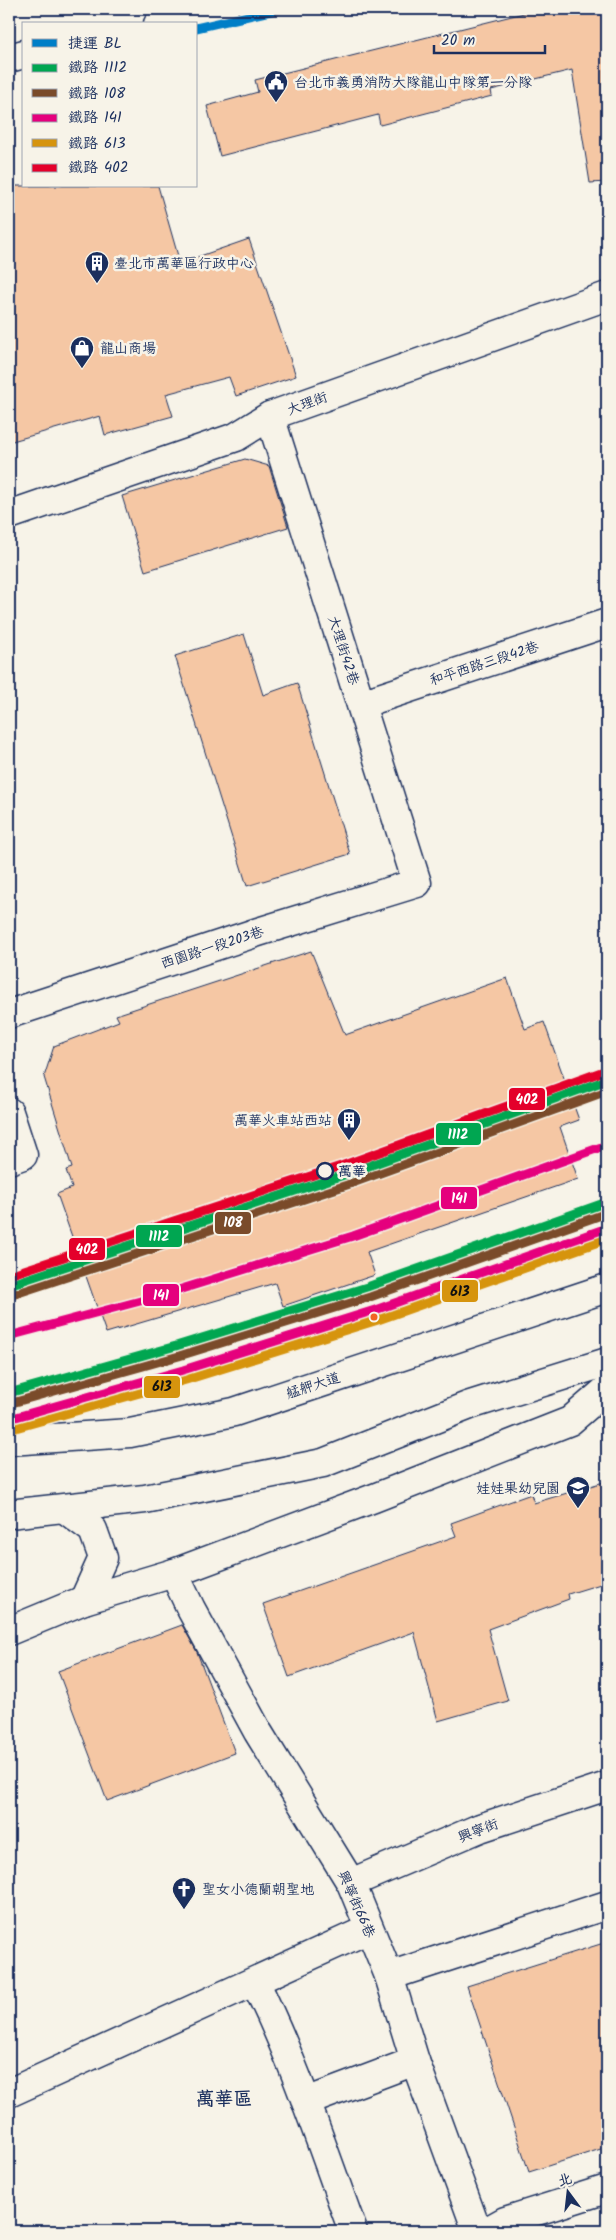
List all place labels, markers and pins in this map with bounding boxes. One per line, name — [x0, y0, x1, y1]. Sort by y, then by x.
public building icon: 台北市義勇消防大隊龍山中隊第一分隊 — [263, 69, 289, 103]
place label: 台北市義勇消防大隊龍山中隊第一分隊 — [294, 72, 532, 94]
building icon: 臺北市萬華區行政中心 — [84, 250, 110, 284]
place label: 臺北市萬華區行政中心 — [114, 253, 254, 275]
shop icon: 龍山商場 — [69, 335, 95, 369]
place label: 龍山商場 — [100, 338, 156, 360]
building icon: 萬華火車站西站 — [336, 1107, 362, 1141]
place label: 萬華火車站西站 — [234, 1110, 332, 1132]
place label: 萬華 — [338, 1161, 366, 1183]
marker: 萬華 — [316, 1162, 334, 1180]
unlabelled marker — [369, 1312, 379, 1322]
school or university icon: 娃娃果幼兒園 — [565, 1475, 591, 1509]
place label: 娃娃果幼兒園 — [476, 1478, 560, 1500]
church icon: 聖女小德蘭朝聖地 — [171, 1876, 197, 1910]
place label: 聖女小德蘭朝聖地 — [202, 1879, 314, 1901]

